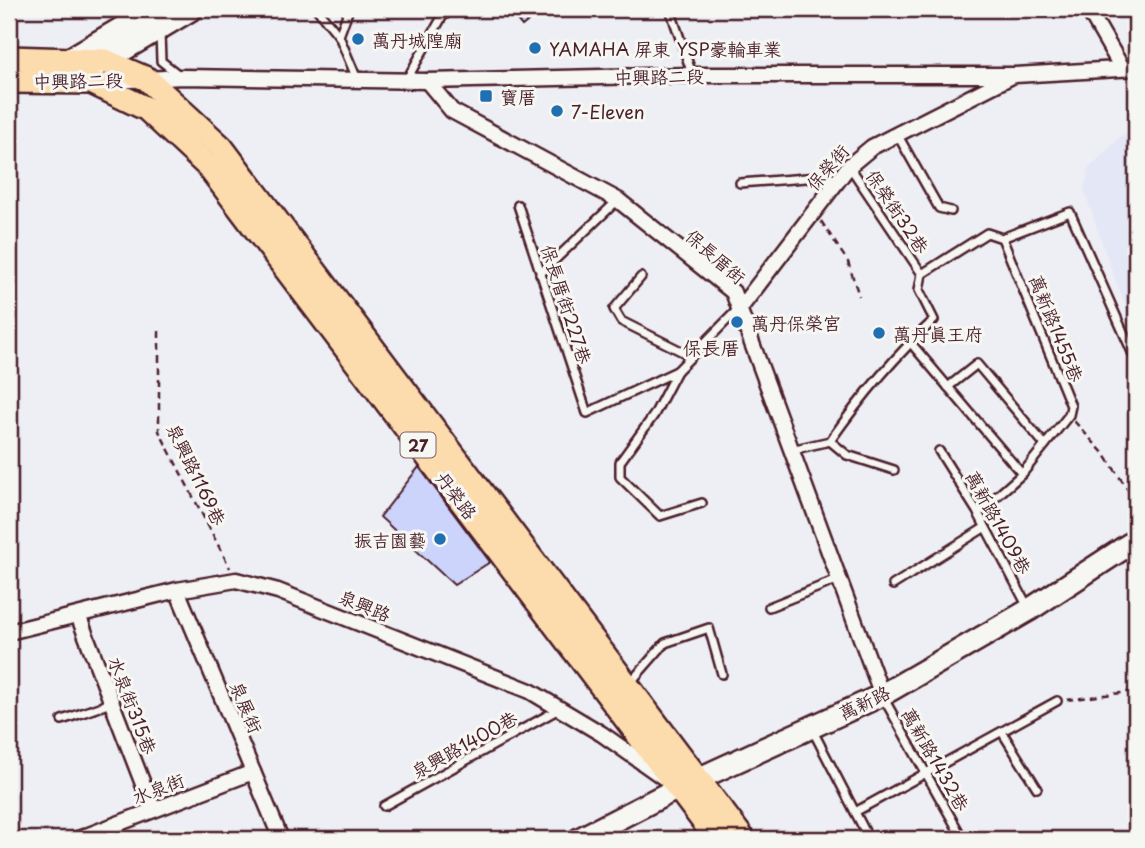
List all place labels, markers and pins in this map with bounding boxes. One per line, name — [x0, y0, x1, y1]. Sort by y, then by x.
place label: 萬丹城隍廟 — [372, 26, 462, 53]
marker: 萬丹城隍廟 — [350, 31, 366, 47]
place label: YAMAHA 屏東 YSP豪輪車業 — [549, 35, 782, 62]
marker: YAMAHA 屏東 YSP豪輪車業 — [527, 40, 543, 56]
place label: 寶厝 — [500, 83, 536, 110]
marker: 寶厝 — [478, 88, 494, 104]
place label: 7-Eleven — [571, 98, 645, 125]
marker: 7-Eleven — [549, 103, 565, 119]
place label: 萬丹保榮宮 — [751, 309, 841, 336]
marker: 萬丹保榮宮 — [729, 314, 745, 330]
place label: 萬丹真王府 — [893, 320, 983, 347]
marker: 萬丹真王府 — [871, 325, 887, 341]
place label: 振吉園藝 — [354, 526, 426, 553]
marker: 振吉園藝 — [432, 531, 448, 547]

